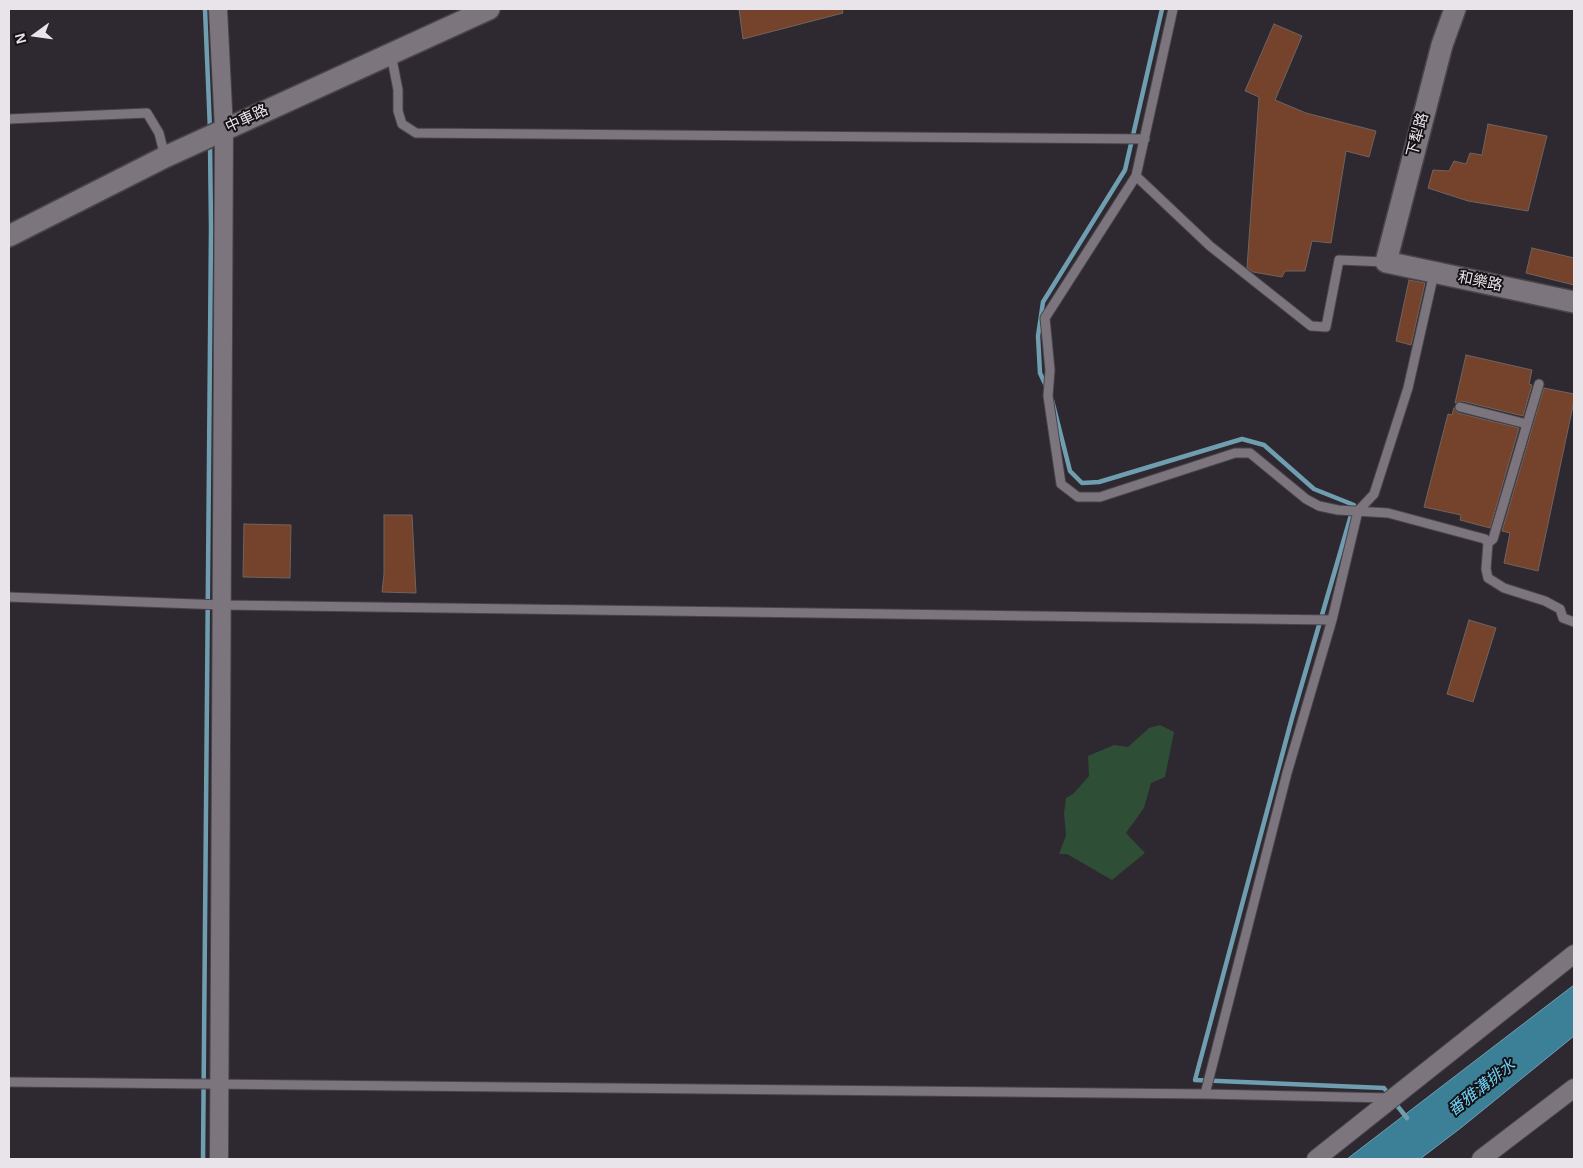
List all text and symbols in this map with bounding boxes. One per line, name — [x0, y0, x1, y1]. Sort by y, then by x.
north arrow — [10, 10, 60, 60]
text: N — [11, 32, 29, 45]
street label: 中車路 — [223, 101, 271, 137]
street label: 下犁路 — [1403, 111, 1433, 159]
street label: 和樂路 — [1456, 269, 1504, 295]
water label: 番雅溝排水 — [1445, 1056, 1519, 1120]

